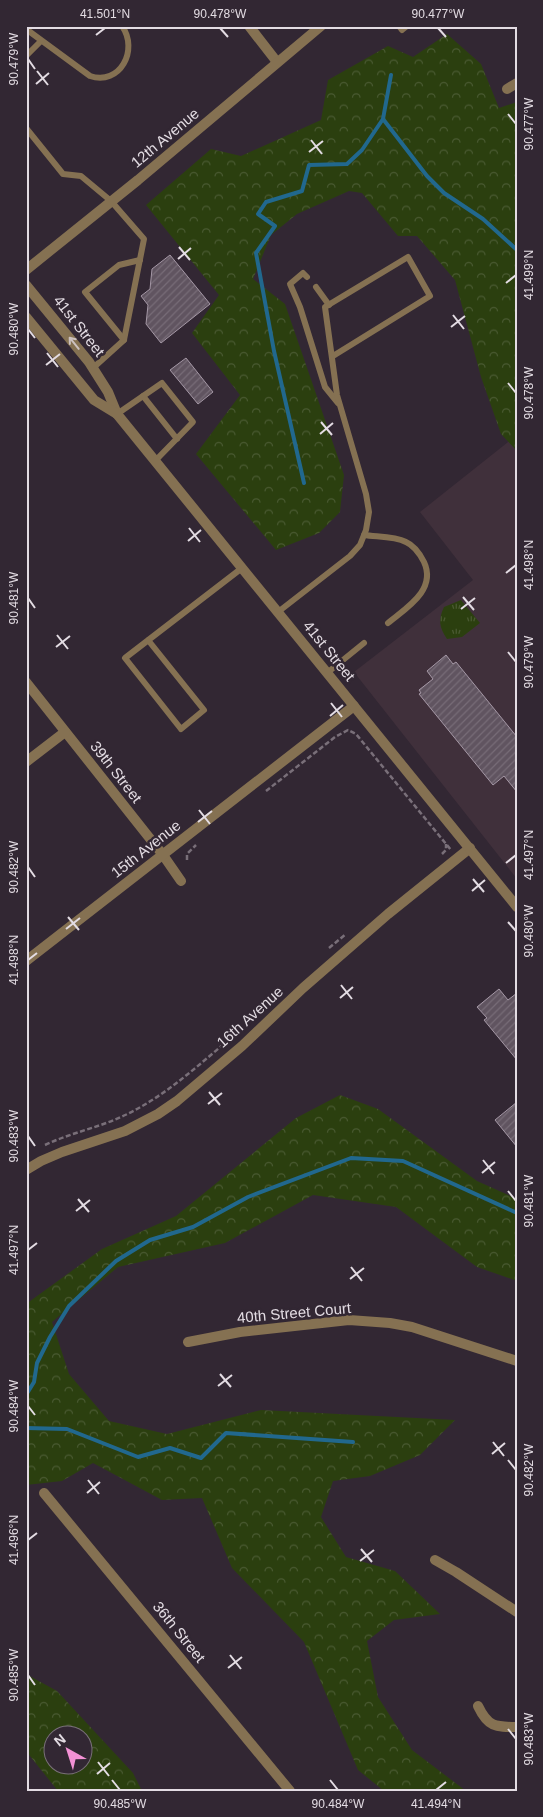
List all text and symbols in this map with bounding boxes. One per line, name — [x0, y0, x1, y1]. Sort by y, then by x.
text: 41.501°N — [80, 7, 130, 21]
text: 90.478°W — [194, 7, 247, 21]
text: 90.477°W — [412, 7, 465, 21]
text: 90.479°W — [7, 32, 21, 85]
text: 90.477°W — [522, 97, 536, 150]
street label: 12th Avenue — [127, 104, 202, 171]
text: 41.499°N — [522, 250, 536, 300]
street label: 41st Street — [50, 292, 109, 360]
text: 90.480°W — [7, 302, 21, 355]
one-way arrow — [68, 337, 79, 350]
text: 90.478°W — [522, 366, 536, 419]
text: 41.498°N — [522, 540, 536, 590]
text: 90.481°W — [7, 571, 21, 624]
street label: 41st Street — [300, 617, 359, 685]
text: 90.479°W — [522, 635, 536, 688]
street label: 39th Street — [87, 738, 146, 806]
street label: 15th Avenue — [108, 816, 184, 881]
text: 41.497°N — [522, 830, 536, 880]
text: 90.482°W — [7, 840, 21, 893]
text: 90.480°W — [522, 904, 536, 957]
text: 41.498°N — [7, 935, 21, 985]
street label: 16th Avenue — [213, 982, 286, 1051]
text: 90.483°W — [7, 1109, 21, 1162]
text: 90.481°W — [522, 1174, 536, 1227]
text: 41.497°N — [7, 1225, 21, 1275]
street label: 40th Street Court — [236, 1299, 352, 1326]
text: 90.484°W — [7, 1379, 21, 1432]
text: 90.482°W — [522, 1443, 536, 1496]
text: 41.496°N — [7, 1515, 21, 1565]
street label: 36th Street — [150, 1598, 210, 1666]
text: 90.485°W — [7, 1648, 21, 1701]
text: 90.483°W — [522, 1712, 536, 1765]
north arrow — [42, 1724, 92, 1774]
text: N — [51, 1730, 69, 1749]
text: 90.485°W — [94, 1797, 147, 1811]
text: 90.484°W — [312, 1797, 365, 1811]
text: 41.494°N — [411, 1797, 461, 1811]

